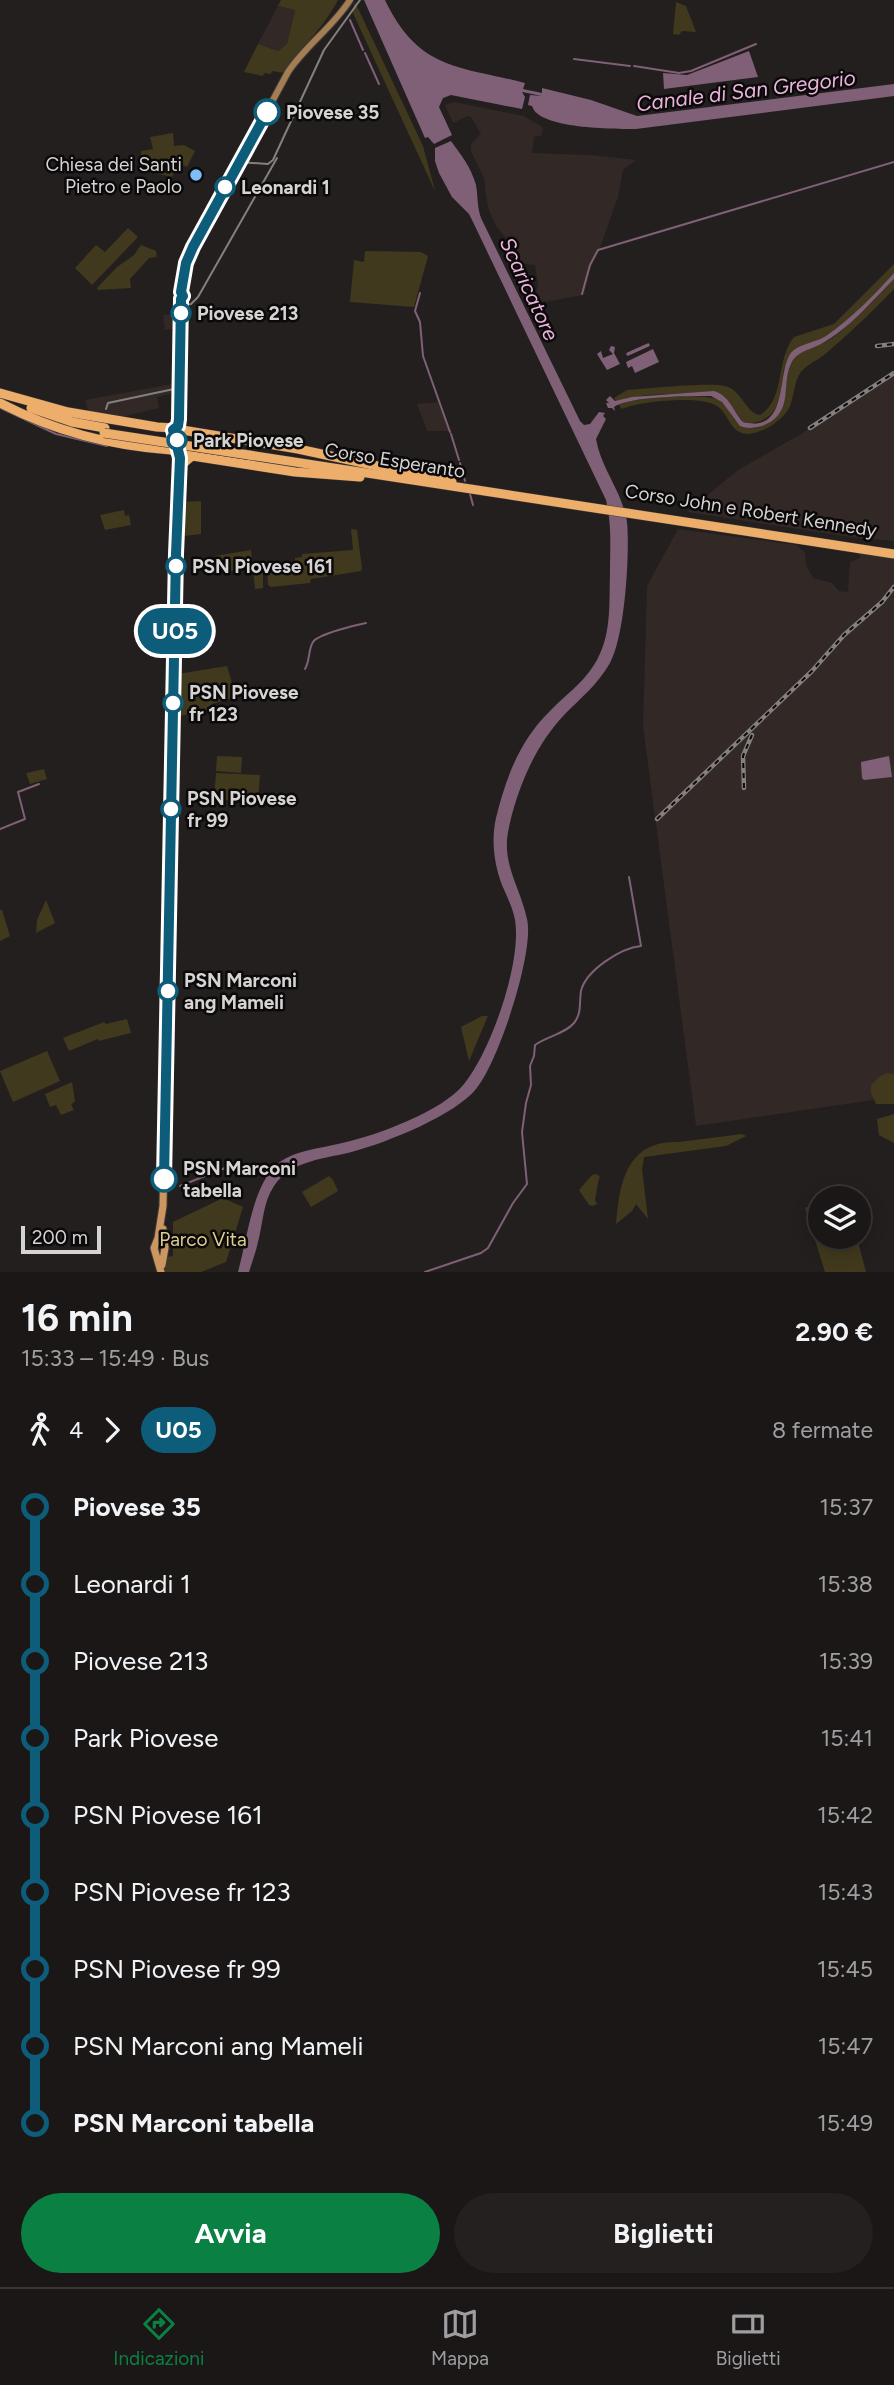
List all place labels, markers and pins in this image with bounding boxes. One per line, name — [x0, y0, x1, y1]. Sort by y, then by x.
marker: Piovese 35 — [254, 99, 280, 125]
place label: Piovese 35 — [286, 101, 379, 124]
place label: Chiesa dei Santi Pietro e Paolo — [46, 153, 182, 198]
marker: Chiesa dei Santi Pietro e Paolo — [188, 167, 204, 183]
place label: Leonardi 1 — [241, 176, 330, 199]
marker: Leonardi 1 — [215, 177, 235, 197]
place label: Piovese 213 — [197, 302, 298, 325]
marker: Piovese 213 — [171, 303, 191, 323]
place label: Park Piovese — [193, 429, 304, 452]
marker: Park Piovese — [167, 430, 187, 450]
place label: PSN Piovese 161 — [192, 555, 333, 578]
marker: PSN Piovese 161 — [166, 556, 186, 576]
place label: PSN Piovese fr 123 — [189, 681, 299, 726]
marker: PSN Piovese fr 123 — [163, 693, 183, 713]
place label: PSN Piovese fr 99 — [187, 787, 297, 832]
marker: PSN Piovese fr 99 — [161, 799, 181, 819]
place label: PSN Marconi ang Mameli — [184, 969, 297, 1014]
marker: PSN Marconi ang Mameli — [158, 981, 178, 1001]
place label: PSN Marconi tabella — [183, 1157, 296, 1202]
marker: PSN Marconi tabella — [151, 1166, 177, 1192]

